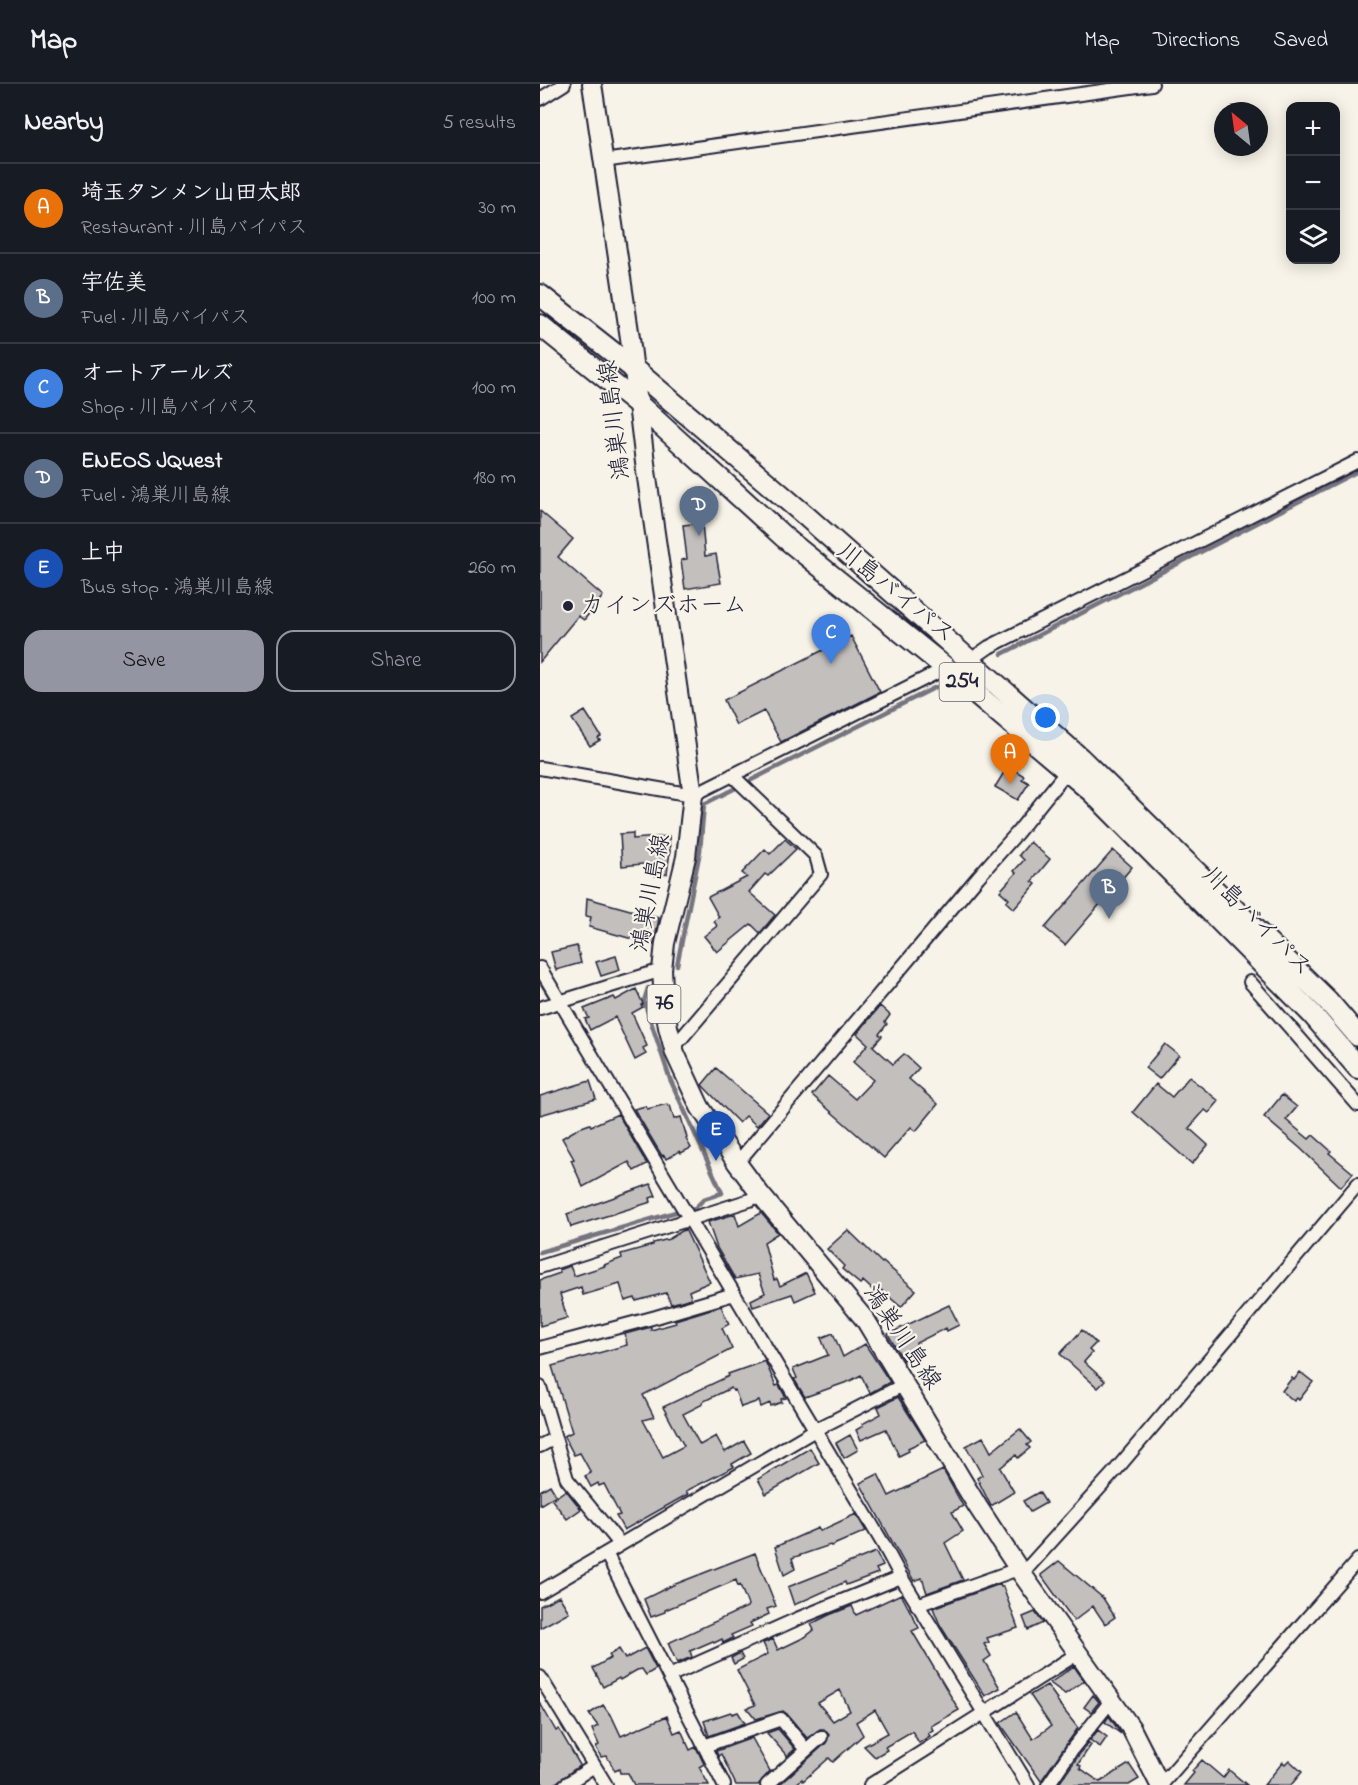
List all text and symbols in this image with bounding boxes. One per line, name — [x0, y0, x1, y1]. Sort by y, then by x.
text: Map — [30, 21, 77, 62]
text: Map — [1084, 26, 1120, 56]
text: Directions — [1153, 26, 1240, 56]
text: Saved — [1273, 26, 1328, 56]
north arrow — [1214, 102, 1268, 156]
map controls — [1286, 102, 1340, 264]
button: + — [1286, 102, 1340, 156]
text: Nearby — [24, 104, 103, 142]
text: 5 results — [443, 109, 516, 138]
button: − — [1286, 156, 1340, 210]
text: 埼玉タンメン山田太郎 — [81, 178, 301, 210]
text: A — [37, 194, 50, 223]
text: 30 m — [479, 194, 516, 223]
button: layers — [1286, 210, 1340, 264]
text: Restaurant · 川島バイパス — [81, 214, 308, 243]
text: 宇佐美 — [81, 268, 147, 300]
text: B — [37, 284, 50, 313]
text: 100 m — [472, 284, 516, 313]
text: Fuel · 川島バイパス — [81, 304, 250, 333]
text: オートアールズ — [81, 358, 233, 390]
street label: 鴻巣川島線 — [591, 358, 641, 482]
text: C — [38, 374, 49, 403]
text: 100 m — [472, 374, 516, 403]
text: Shop · 川島バイパス — [81, 394, 258, 423]
text: ENEOS JQuest — [81, 446, 222, 478]
text: D — [36, 464, 51, 493]
text: 180 m — [473, 464, 516, 493]
text: Fuel · 鴻巣川島線 — [81, 482, 231, 511]
pin: D — [680, 486, 718, 536]
street label: 川島バイパス — [828, 535, 962, 653]
text: 上中 — [81, 538, 125, 570]
text: E — [37, 554, 50, 583]
text: 260 m — [468, 554, 516, 583]
text: Bus stop · 鴻巣川島線 — [81, 574, 273, 603]
place label: カインズホーム — [580, 589, 747, 624]
marker: カインズホーム — [561, 599, 575, 613]
pin: C — [812, 614, 850, 664]
button: Save — [24, 630, 264, 692]
button: Share — [276, 630, 516, 692]
road number: 254 — [940, 663, 984, 701]
your location — [1031, 703, 1060, 732]
pin: A — [990, 734, 1030, 784]
street label: 鴻巣川島線 — [623, 831, 681, 955]
street label: 川島バイパス — [1193, 859, 1319, 985]
pin: B — [1090, 870, 1128, 919]
road number: 76 — [648, 985, 680, 1023]
pin: E — [696, 1112, 735, 1161]
street label: 鴻巣川島線 — [853, 1278, 949, 1398]

